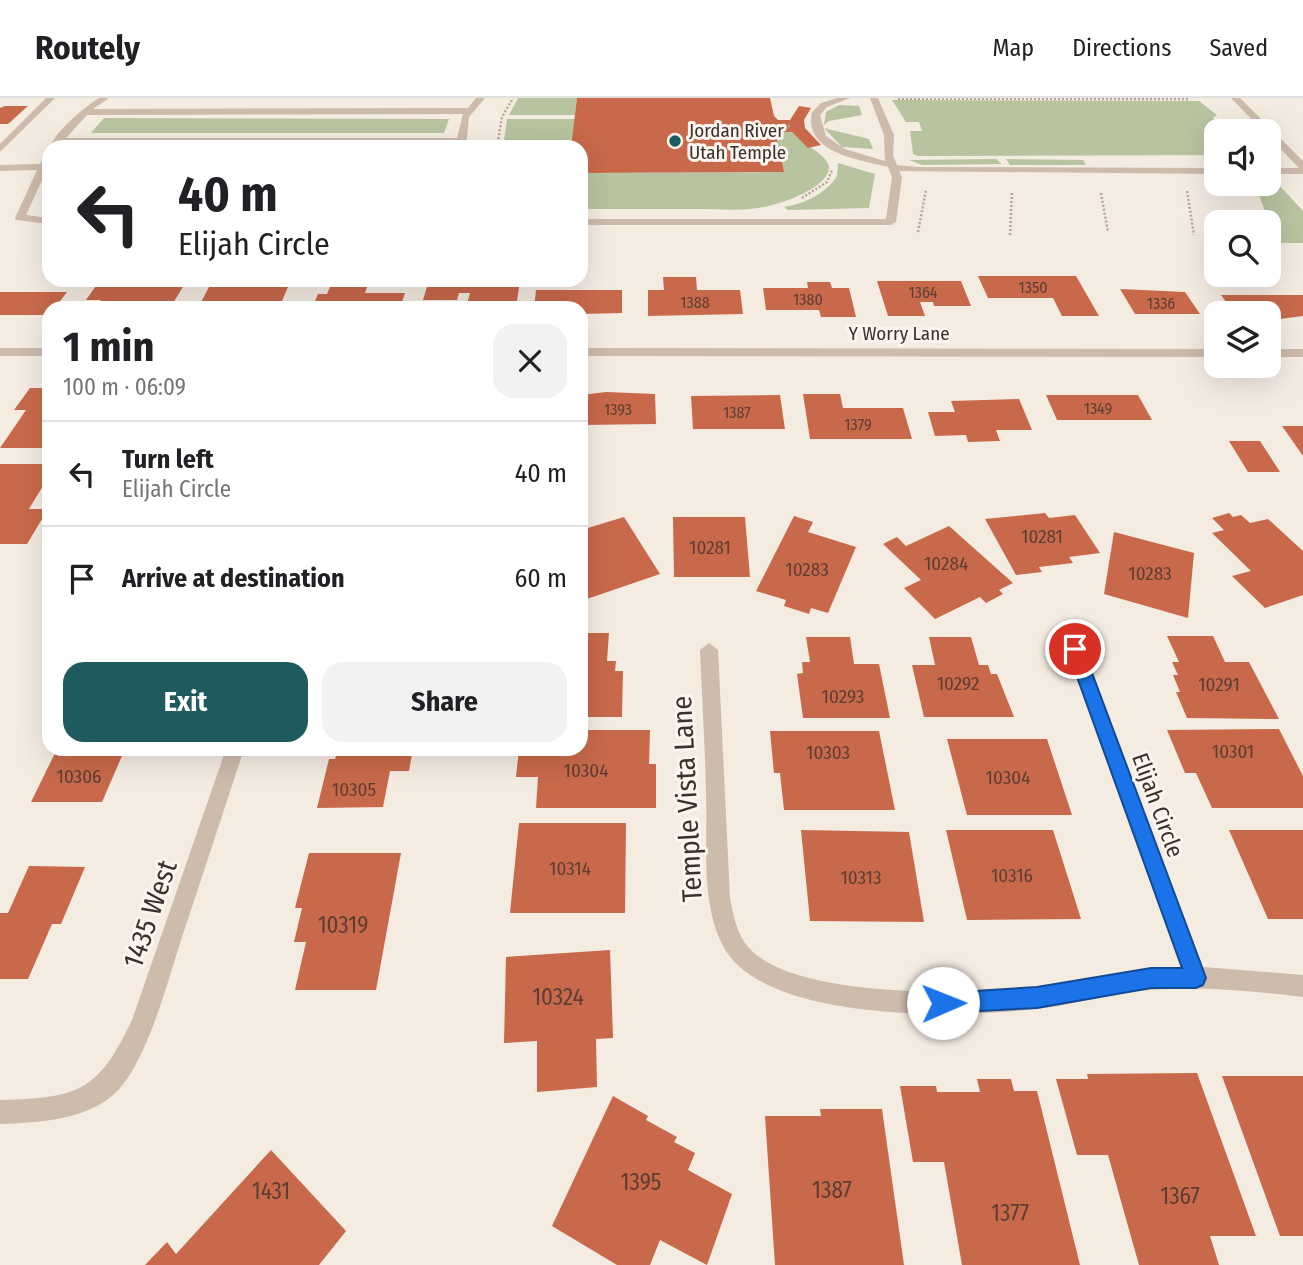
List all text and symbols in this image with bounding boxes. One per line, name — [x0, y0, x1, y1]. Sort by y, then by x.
text: Routely — [35, 28, 140, 68]
text: Map — [993, 34, 1034, 62]
text: Directions — [1072, 34, 1171, 62]
text: Saved — [1209, 34, 1268, 62]
place label: Jordan River Utah Temple — [689, 119, 786, 164]
map controls — [1204, 119, 1281, 378]
button: sound — [1204, 119, 1281, 196]
marker: Jordan River Utah Temple — [667, 133, 683, 149]
text: 40 m — [178, 165, 278, 224]
icon: left — [63, 168, 154, 259]
button: search — [1204, 210, 1281, 287]
text: Elijah Circle — [178, 225, 330, 263]
house number: 1350 — [1018, 278, 1048, 297]
house number: 1364 — [908, 283, 938, 302]
house number: 1380 — [793, 290, 823, 309]
house number: 1388 — [680, 293, 710, 312]
house number: 1336 — [1147, 294, 1175, 313]
button: layers — [1204, 301, 1281, 378]
text: 1 min — [63, 322, 154, 372]
street label: Y Worry Lane — [848, 322, 950, 345]
button: close — [493, 324, 567, 398]
text: 100 m · 06:09 — [63, 373, 186, 401]
house number: 1349 — [1084, 399, 1113, 418]
house number: 1393 — [604, 400, 632, 419]
house number: 1387 — [723, 403, 751, 422]
house number: 1379 — [844, 415, 872, 434]
text: Turn left — [122, 444, 214, 475]
icon: left — [63, 455, 101, 493]
text: 40 m — [515, 458, 567, 489]
text: Elijah Circle — [122, 475, 231, 503]
house number: 10281 — [1021, 525, 1063, 548]
house number: 10281 — [689, 536, 731, 559]
house number: 10284 — [924, 552, 968, 575]
house number: 10283 — [785, 558, 829, 581]
icon: arrive — [63, 560, 101, 598]
house number: 10283 — [1128, 562, 1172, 585]
text: Arrive at destination — [122, 563, 345, 594]
text: 60 m — [514, 563, 567, 594]
pin — [1045, 619, 1105, 679]
icon: arrive — [1056, 630, 1094, 668]
button: Exit — [63, 662, 308, 742]
button: Share — [322, 662, 567, 742]
house number: 10292 — [937, 672, 979, 695]
house number: 10291 — [1198, 673, 1240, 696]
house number: 10293 — [822, 685, 864, 708]
street label: Temple Vista Lane — [665, 695, 709, 903]
house number: 10301 — [1212, 740, 1254, 763]
house number: 10303 — [806, 741, 850, 764]
street label: Elijah Circle — [1126, 749, 1190, 861]
house number: 10304 — [564, 759, 608, 782]
house number: 10306 — [56, 765, 102, 788]
house number: 10304 — [986, 766, 1030, 789]
house number: 10305 — [332, 778, 376, 801]
street label: 1435 West — [116, 855, 184, 972]
house number: 10314 — [549, 857, 591, 880]
house number: 10316 — [991, 864, 1033, 887]
house number: 10313 — [840, 866, 882, 889]
house number: 10319 — [318, 911, 368, 939]
position arrow — [906, 966, 980, 1040]
house number: 10324 — [532, 983, 584, 1011]
house number: 1395 — [621, 1168, 661, 1196]
house number: 1387 — [812, 1176, 852, 1204]
house number: 1431 — [252, 1177, 290, 1205]
house number: 1367 — [1160, 1182, 1200, 1210]
house number: 1377 — [991, 1199, 1029, 1227]

